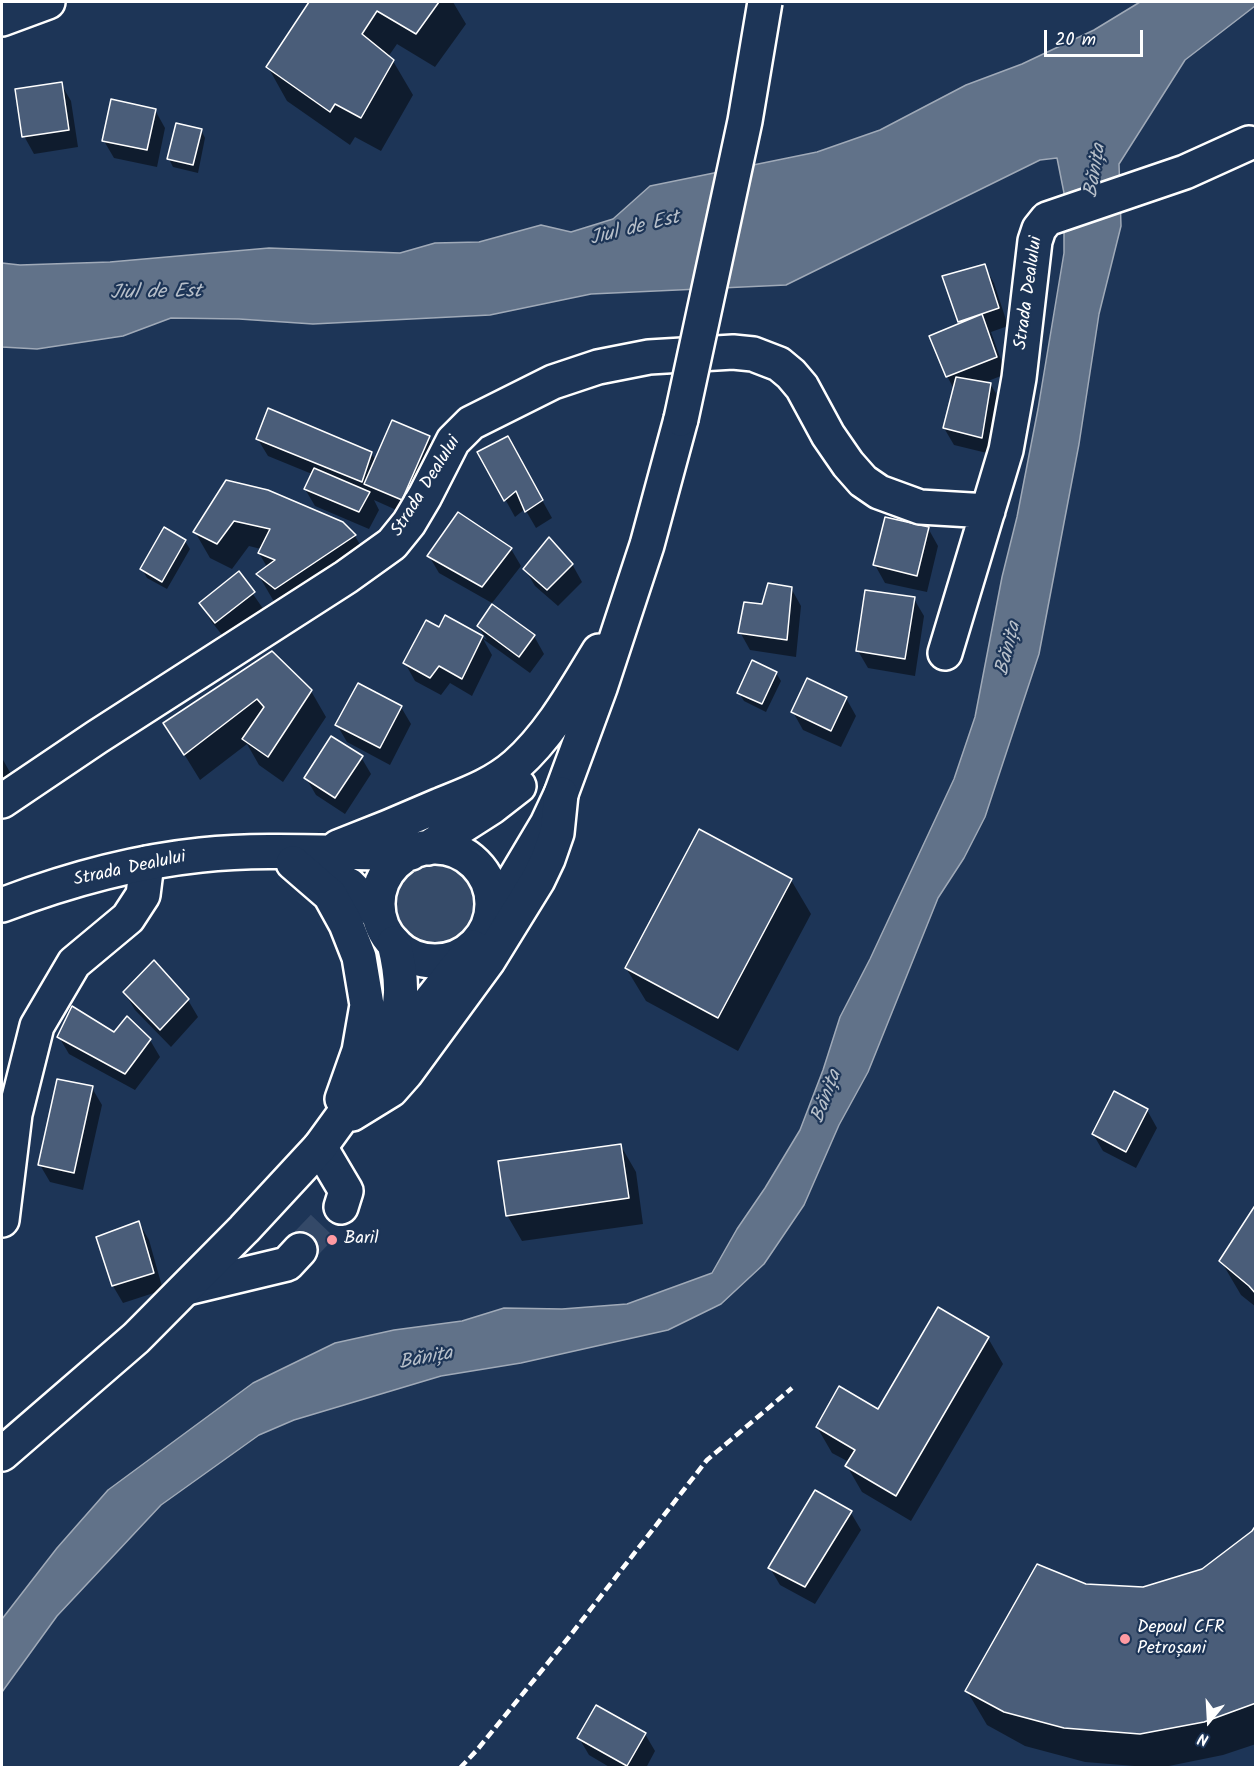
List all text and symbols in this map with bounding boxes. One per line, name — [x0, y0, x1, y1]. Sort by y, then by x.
scale bar — [1047, 18, 1146, 56]
text: 20 m — [1055, 26, 1096, 55]
water label: Bănița — [1081, 142, 1113, 200]
water label: Jiul de Est — [588, 207, 682, 253]
street label: Strada Dealului — [1011, 235, 1049, 351]
water label: Jiul de Est — [110, 281, 202, 307]
street label: Strada Dealului — [388, 433, 466, 541]
water label: Bănița — [992, 620, 1028, 678]
street label: Strada Dealului — [72, 848, 188, 892]
water label: Bănița — [807, 1067, 849, 1127]
place label: Baril — [344, 1229, 379, 1251]
marker: Baril — [325, 1233, 339, 1247]
water label: Bănița — [397, 1343, 455, 1377]
place label: Depoul CFR Petroșani — [1137, 1618, 1224, 1660]
marker: Depoul CFR Petroșani — [1118, 1632, 1132, 1646]
north arrow — [1179, 1691, 1239, 1751]
text: N — [1195, 1725, 1212, 1752]

